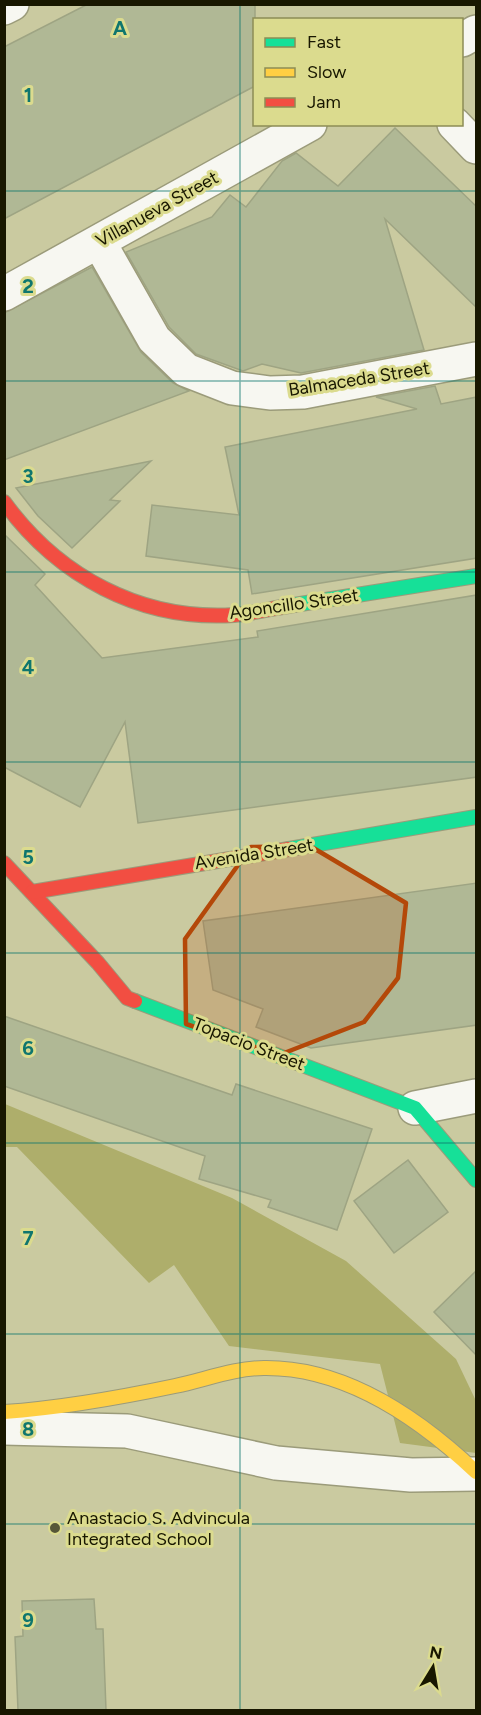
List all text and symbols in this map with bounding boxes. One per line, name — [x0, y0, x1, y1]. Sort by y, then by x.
text: A — [113, 16, 128, 40]
legend — [253, 18, 463, 126]
text: Fast — [307, 31, 341, 53]
text: Slow — [307, 61, 346, 83]
text: 1 — [24, 83, 32, 107]
text: Jam — [307, 91, 341, 113]
street label: Villanueva Street — [92, 166, 222, 252]
text: 2 — [22, 274, 34, 298]
street label: Balmaceda Street — [287, 357, 431, 401]
text: 3 — [22, 464, 34, 488]
street label: Agoncillo Street — [228, 584, 360, 624]
text: 4 — [22, 655, 35, 679]
street label: Avenida Street — [193, 834, 315, 874]
text: 5 — [22, 845, 34, 869]
street label: Topacio Street — [190, 1013, 308, 1076]
text: 6 — [22, 1036, 34, 1060]
text: 7 — [22, 1226, 34, 1250]
text: 8 — [22, 1417, 34, 1441]
place label: Anastacio S. Advincula Integrated School — [67, 1507, 250, 1550]
marker: Anastacio S. Advincula Integrated School — [48, 1521, 62, 1535]
text: 9 — [22, 1608, 34, 1632]
north arrow — [403, 1637, 463, 1697]
text: N — [428, 1642, 444, 1663]

